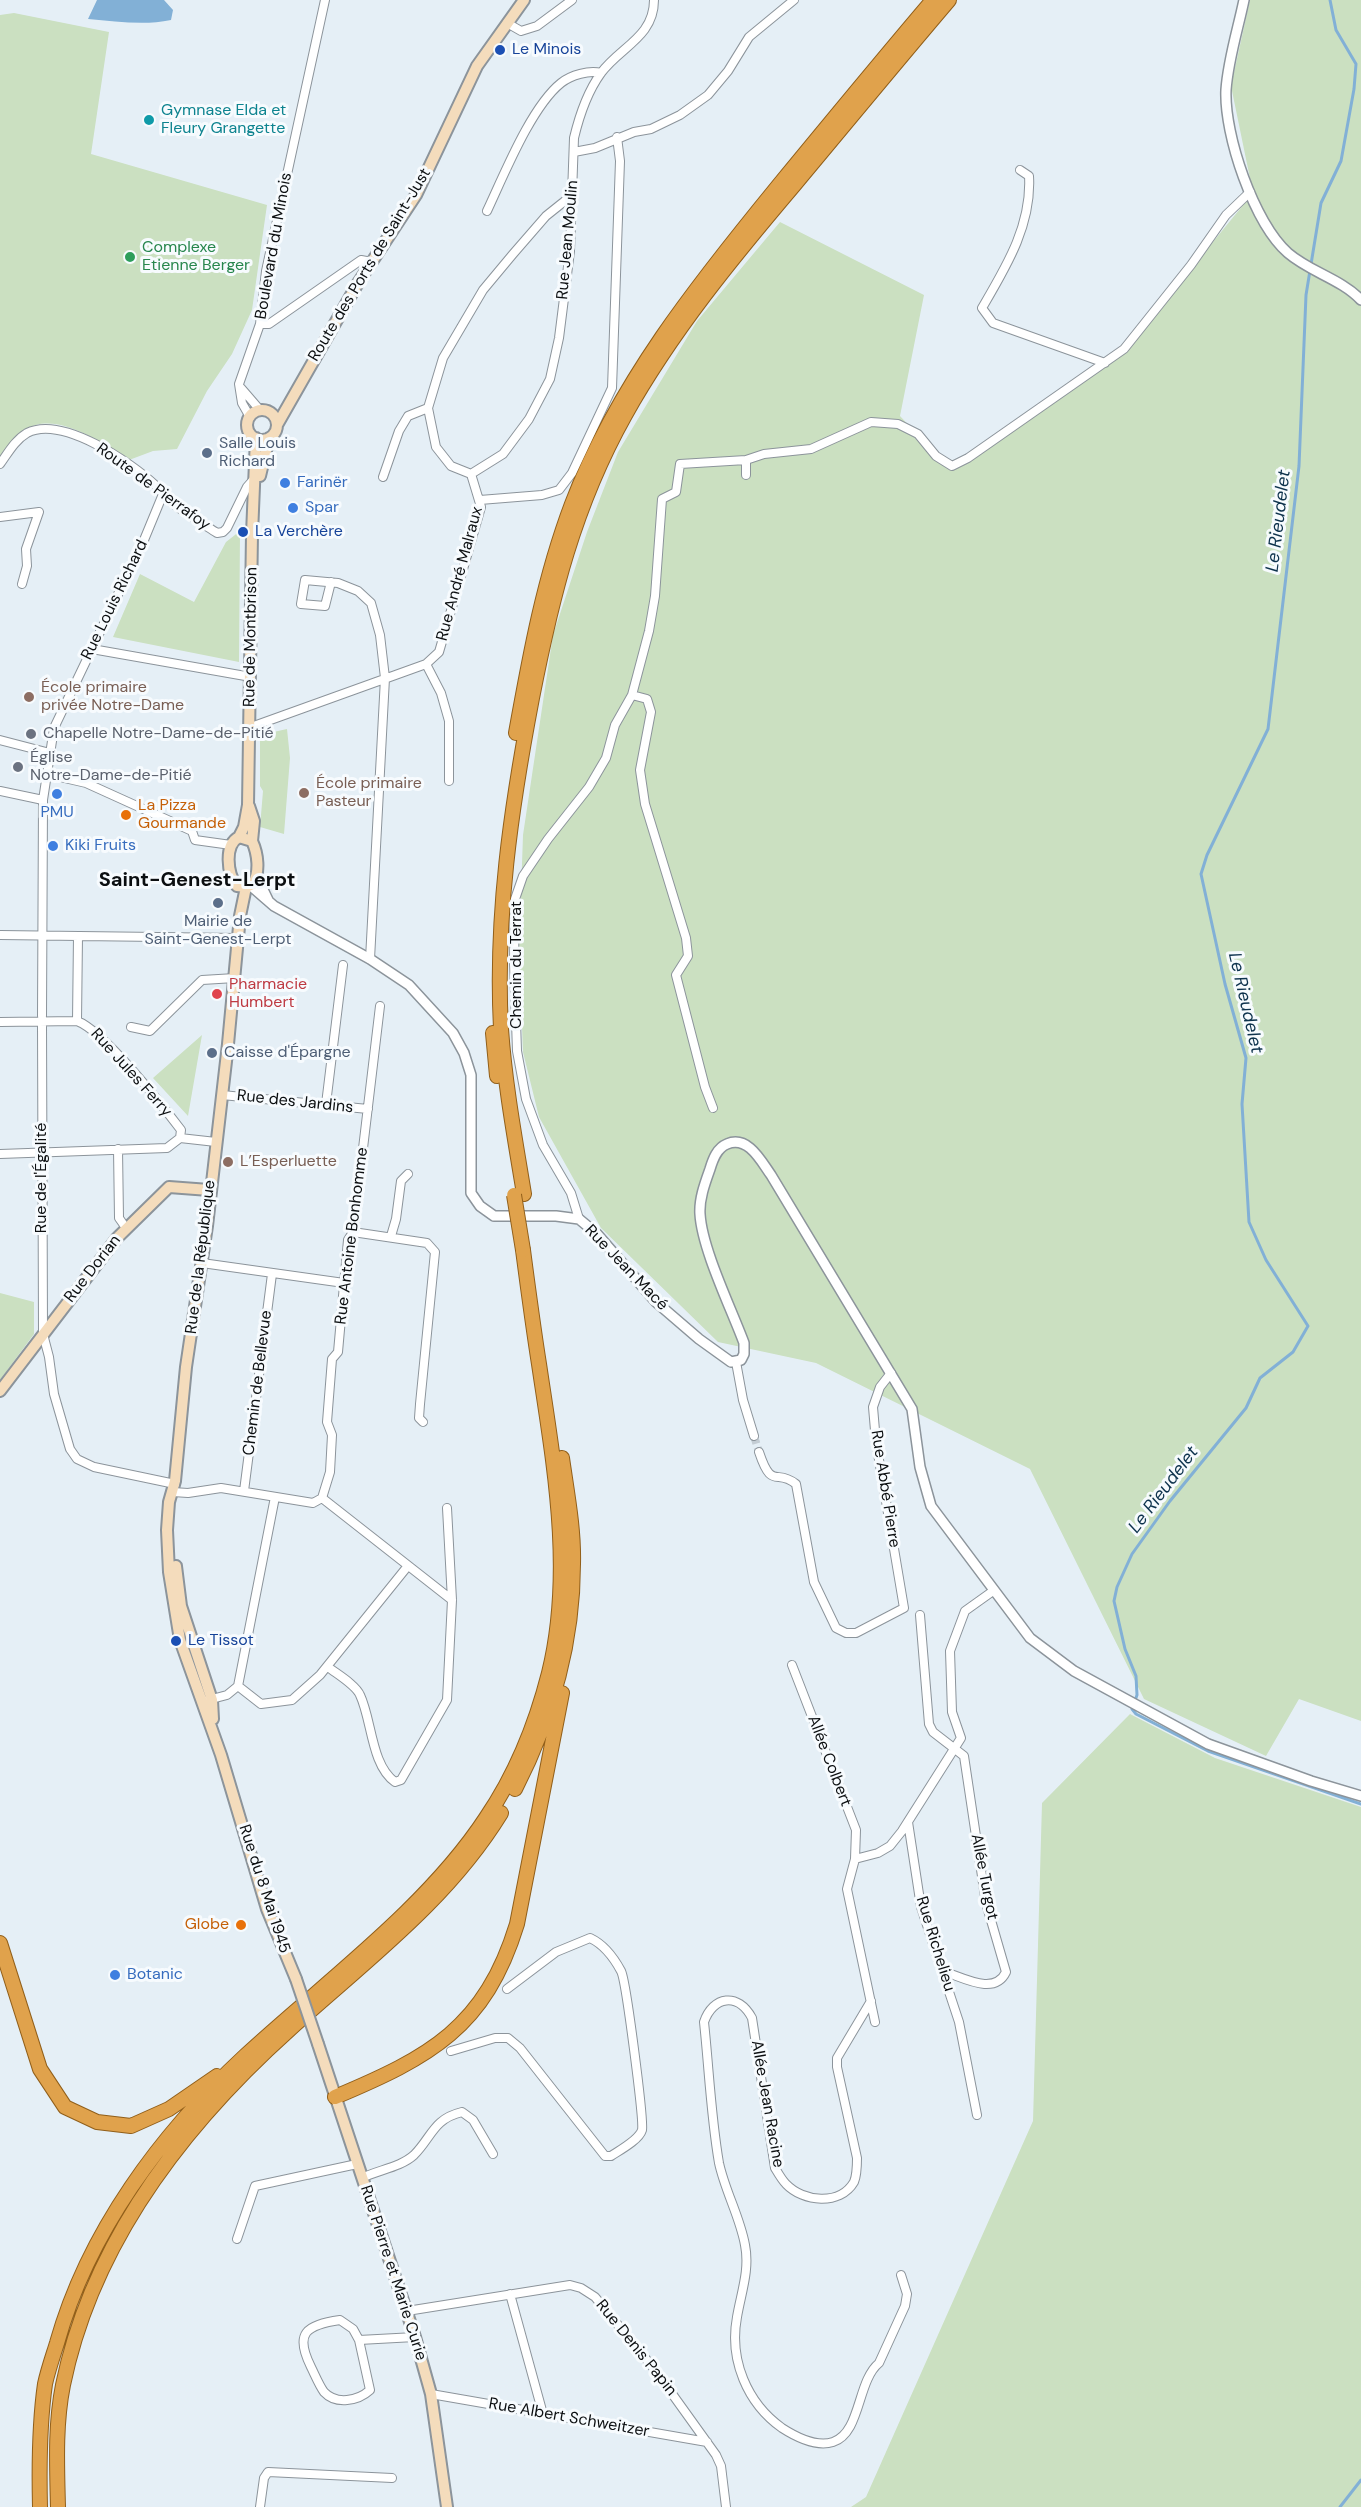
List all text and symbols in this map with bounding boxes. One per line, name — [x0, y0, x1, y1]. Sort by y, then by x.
place label: Le Minois — [512, 40, 581, 60]
marker: Le Minois — [493, 43, 507, 57]
place label: Gymnase Elda et Fleury Grangette — [161, 101, 286, 139]
marker: Gymnase Elda et Fleury Grangette — [142, 113, 156, 127]
street label: Route des Ports de Saint-Just — [305, 165, 435, 365]
street label: Boulevard du Minois — [252, 171, 296, 321]
street label: Rue Jean Moulin — [553, 179, 583, 301]
place label: Complexe Etienne Berger — [142, 238, 250, 276]
marker: Complexe Etienne Berger — [123, 250, 137, 264]
place label: Salle Louis Richard — [219, 434, 296, 472]
street label: Route de Pierrafoy — [92, 439, 214, 535]
marker: Salle Louis Richard — [200, 446, 214, 460]
water label: Le Rieudelet — [1262, 469, 1296, 573]
place label: Farinër — [297, 473, 348, 493]
marker: Farinër — [278, 476, 292, 490]
place label: Spar — [305, 498, 339, 518]
marker: Spar — [286, 501, 300, 515]
street label: Rue André Malraux — [433, 505, 487, 643]
place label: La Verchère — [255, 522, 343, 542]
marker: La Verchère — [236, 525, 250, 539]
street label: Rue Louis Richard — [78, 537, 152, 663]
street label: Rue de Montbrison — [240, 567, 262, 707]
place label: École primaire privée Notre-Dame — [41, 678, 184, 716]
marker: École primaire privée Notre-Dame — [22, 690, 36, 704]
place label: Chapelle Notre-Dame-de-Pitié — [43, 724, 274, 744]
marker: Chapelle Notre-Dame-de-Pitié — [24, 727, 38, 741]
place label: Église Notre-Dame-de-Pitié — [30, 748, 192, 786]
marker: Église Notre-Dame-de-Pitié — [11, 760, 25, 774]
place label: École primaire Pasteur — [316, 774, 422, 812]
marker: École primaire Pasteur — [297, 786, 311, 800]
marker: PMU — [50, 787, 64, 801]
place label: La Pizza Gourmande — [138, 796, 226, 834]
place label: PMU — [40, 803, 74, 823]
marker: La Pizza Gourmande — [119, 808, 133, 822]
place label: Kiki Fruits — [65, 836, 136, 856]
marker: Kiki Fruits — [46, 839, 60, 853]
district label: Saint-Genest-Lerpt — [99, 869, 295, 893]
marker: Mairie de Saint-Genest-Lerpt — [211, 896, 225, 910]
street label: Chemin du Terrat — [507, 901, 527, 1029]
place label: Mairie de Saint-Genest-Lerpt — [144, 912, 292, 950]
water label: Le Rieudelet — [1223, 950, 1267, 1056]
place label: Pharmacie Humbert — [229, 975, 307, 1013]
marker: Pharmacie Humbert — [210, 987, 224, 1001]
street label: Rue Jules Ferry — [86, 1025, 176, 1121]
place label: Caisse d'Épargne — [224, 1043, 351, 1063]
marker: Caisse d'Épargne — [205, 1046, 219, 1060]
street label: Rue des Jardins — [236, 1086, 354, 1118]
street label: Rue de l'Égalité — [32, 1123, 52, 1233]
street label: Rue Antoine Bonhomme — [332, 1146, 372, 1326]
place label: L’Esperluette — [240, 1152, 337, 1172]
marker: L’Esperluette — [221, 1155, 235, 1169]
street label: Rue de la République — [182, 1179, 220, 1335]
street label: Rue Jean Macé — [580, 1221, 672, 1315]
street label: Rue Dorian — [61, 1232, 125, 1306]
street label: Chemin de Bellevue — [240, 1309, 276, 1457]
street label: Rue Abbé Pierre — [866, 1429, 904, 1549]
water label: Le Rieudelet — [1124, 1442, 1204, 1538]
place label: Le Tissot — [188, 1631, 254, 1651]
marker: Le Tissot — [169, 1634, 183, 1648]
street label: Allée Colbert — [803, 1713, 855, 1809]
street label: Rue du 8 Mai 1945 — [234, 1822, 294, 1956]
street label: Allée Turgot — [966, 1832, 1002, 1922]
street label: Rue Richelieu — [911, 1894, 959, 1994]
place label: Globe — [185, 1915, 229, 1935]
marker: Globe — [234, 1918, 248, 1932]
place label: Botanic — [127, 1965, 183, 1985]
marker: Botanic — [108, 1968, 122, 1982]
street label: Allée Jean Racine — [746, 2039, 788, 2169]
street label: Rue Pierre et Marie Curie — [356, 2183, 430, 2363]
street label: Rue Denis Papin — [591, 2296, 681, 2400]
street label: Rue Albert Schweitzer — [487, 2394, 651, 2442]

